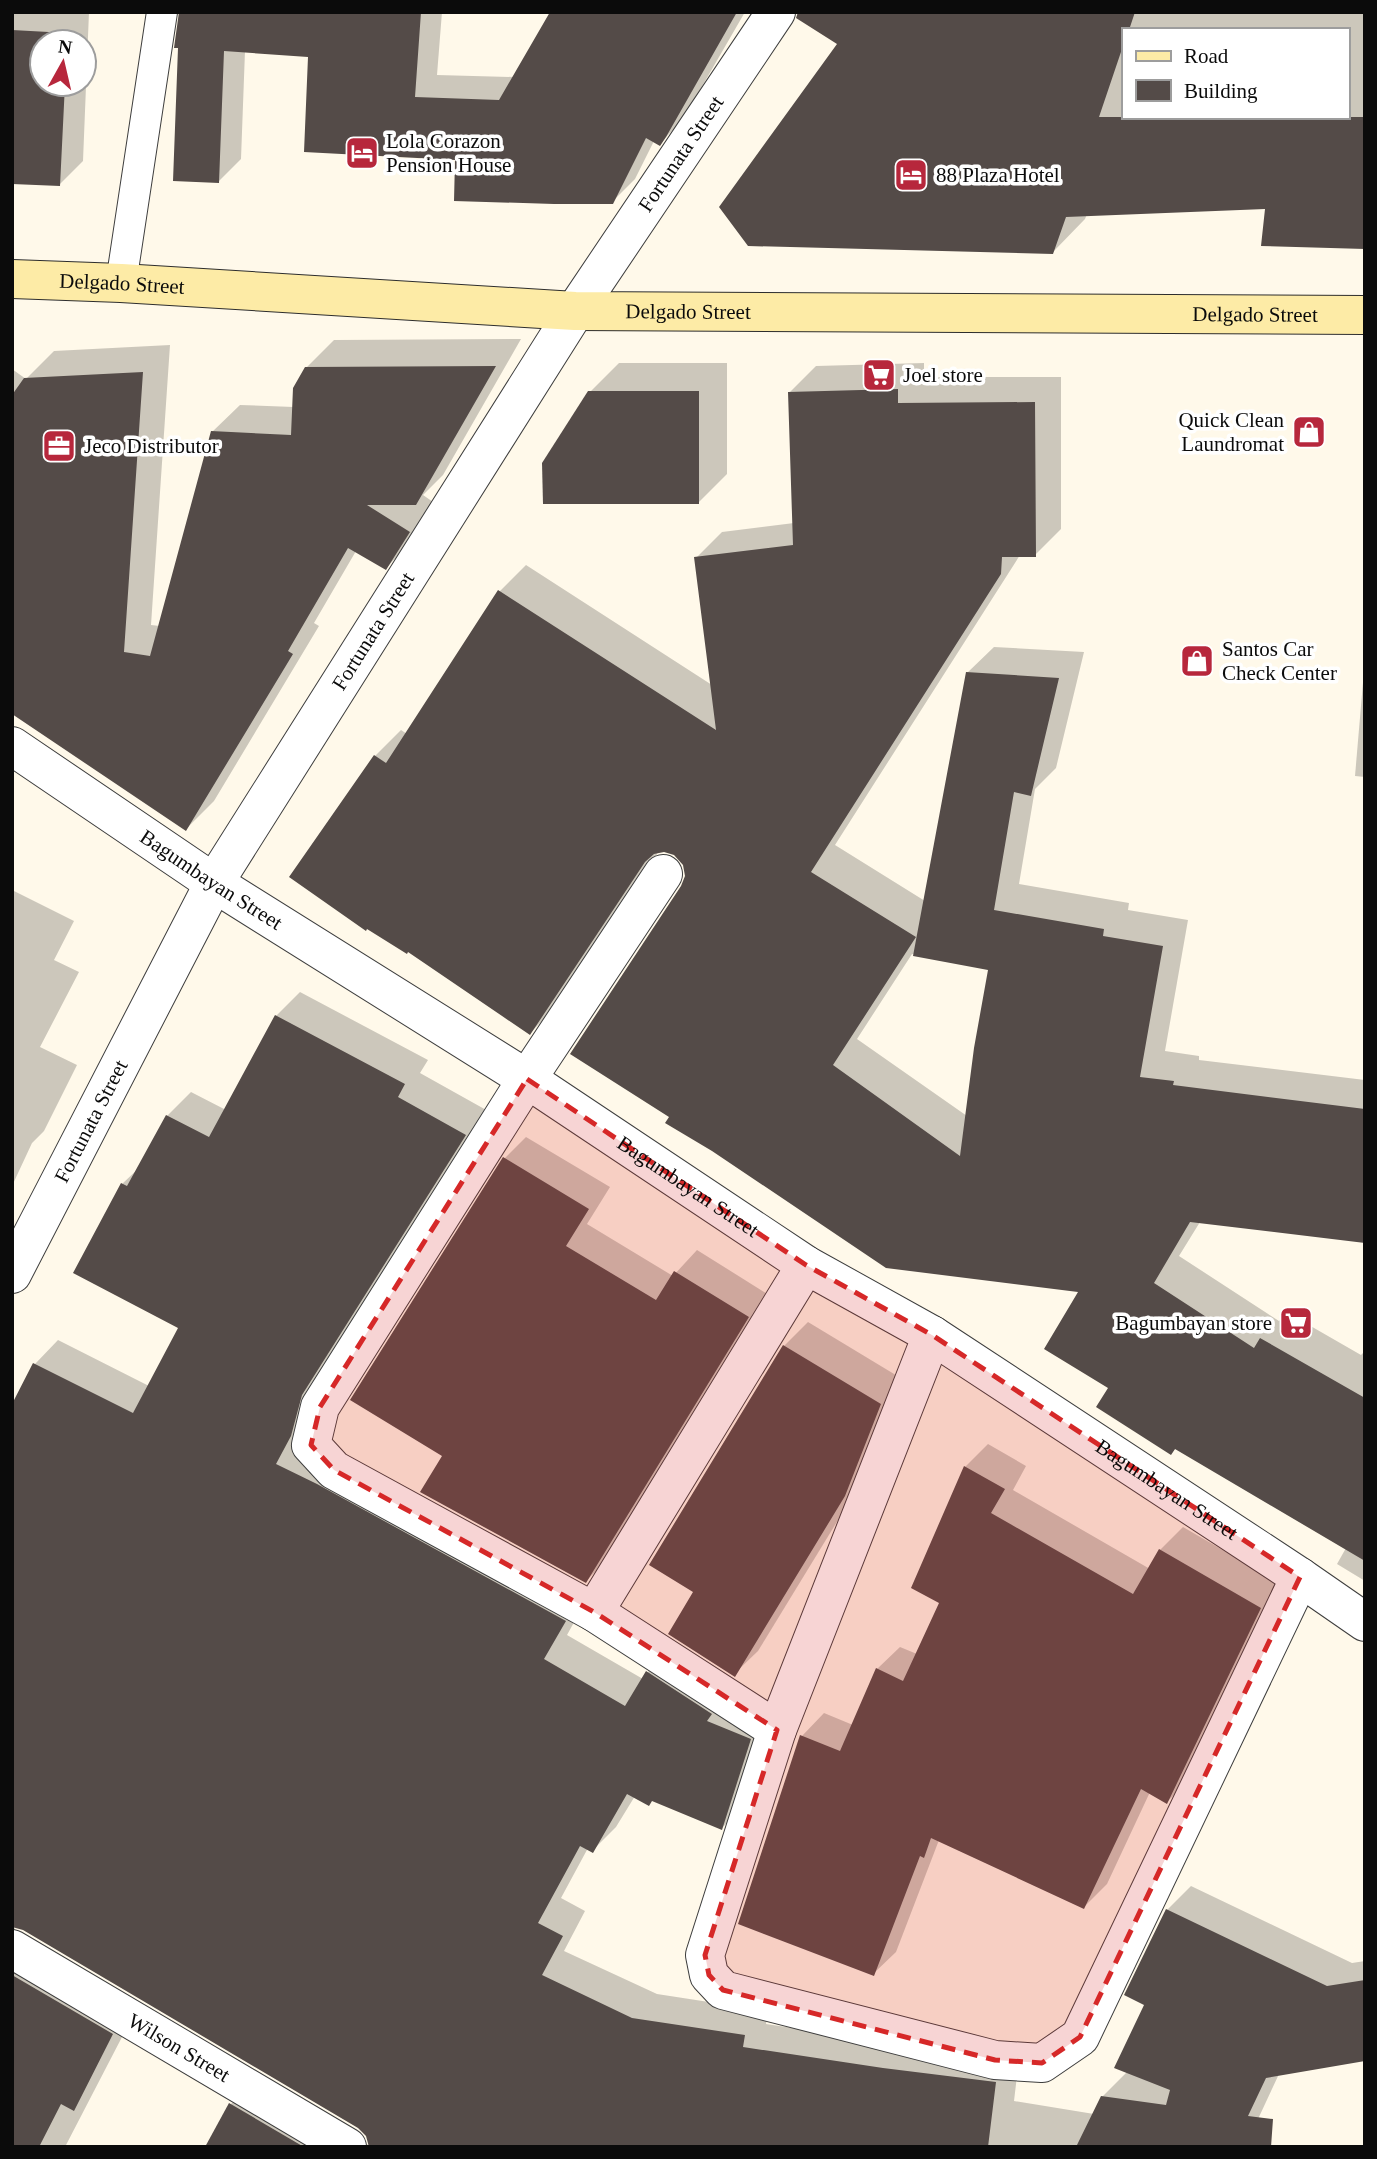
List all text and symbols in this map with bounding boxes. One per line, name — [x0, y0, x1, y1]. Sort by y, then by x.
north arrow — [28, 28, 98, 98]
legend — [1122, 28, 1349, 119]
text: N — [57, 35, 74, 58]
text: Road — [1184, 44, 1229, 68]
text: Building — [1184, 79, 1258, 103]
street label: Fortunata Street — [633, 91, 728, 216]
place label: Lola Corazon Pension House — [386, 129, 511, 177]
hotel icon: Lola Corazon Pension House — [343, 134, 381, 172]
hotel icon: 88 Plaza Hotel — [892, 156, 930, 194]
place label: 88 Plaza Hotel — [936, 163, 1060, 187]
street label: Delgado Street — [59, 269, 185, 299]
street label: Delgado Street — [625, 299, 751, 324]
street label: Delgado Street — [1192, 302, 1318, 327]
supermarket icon: Joel store — [860, 356, 898, 394]
place label: Joel store — [903, 363, 983, 387]
place label: Quick Clean Laundromat — [1178, 408, 1284, 456]
shop icon: Quick Clean Laundromat — [1290, 413, 1328, 451]
office icon: Jeco Distributor — [40, 427, 78, 465]
place label: Jeco Distributor — [84, 434, 219, 458]
street label: Fortunata Street — [327, 568, 419, 694]
place label: Santos Car Check Center — [1222, 637, 1337, 685]
shop icon: Santos Car Check Center — [1178, 642, 1216, 680]
street label: Bagumbayan Street — [136, 824, 287, 935]
street label: Fortunata Street — [49, 1056, 133, 1187]
street label: Bagumbayan Street — [613, 1131, 764, 1242]
supermarket icon: Bagumbayan store — [1277, 1304, 1315, 1342]
place label: Bagumbayan store — [1115, 1311, 1272, 1335]
street label: Bagumbayan Street — [1091, 1434, 1243, 1545]
street label: Wilson Street — [124, 2008, 234, 2087]

